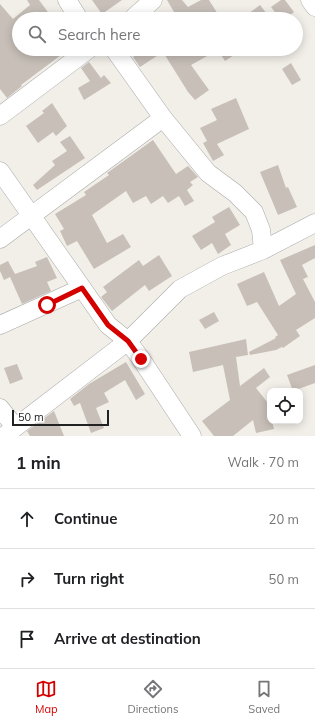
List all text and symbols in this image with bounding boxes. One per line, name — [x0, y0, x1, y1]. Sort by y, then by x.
search box — [12, 12, 303, 56]
icon: search — [26, 23, 48, 45]
text: Search here — [58, 25, 140, 44]
route start — [38, 296, 56, 314]
route end — [132, 350, 150, 368]
map controls — [267, 388, 303, 424]
button: locate — [267, 388, 303, 424]
scale bar — [12, 408, 109, 427]
text: 50 m — [18, 410, 44, 424]
text: 1 min — [16, 452, 61, 473]
text: Walk · 70 m — [228, 454, 299, 470]
icon: ahead — [16, 508, 38, 530]
text: Continue — [54, 509, 117, 528]
text: 20 m — [269, 511, 299, 527]
icon: right — [16, 568, 38, 590]
text: Turn right — [54, 569, 124, 588]
text: 50 m — [269, 571, 299, 587]
icon: arrive — [16, 628, 38, 650]
text: Arrive at destination — [54, 629, 201, 648]
tab: Map — [35, 678, 58, 716]
tab: Directions — [128, 678, 178, 716]
tab: Saved — [248, 678, 280, 716]

